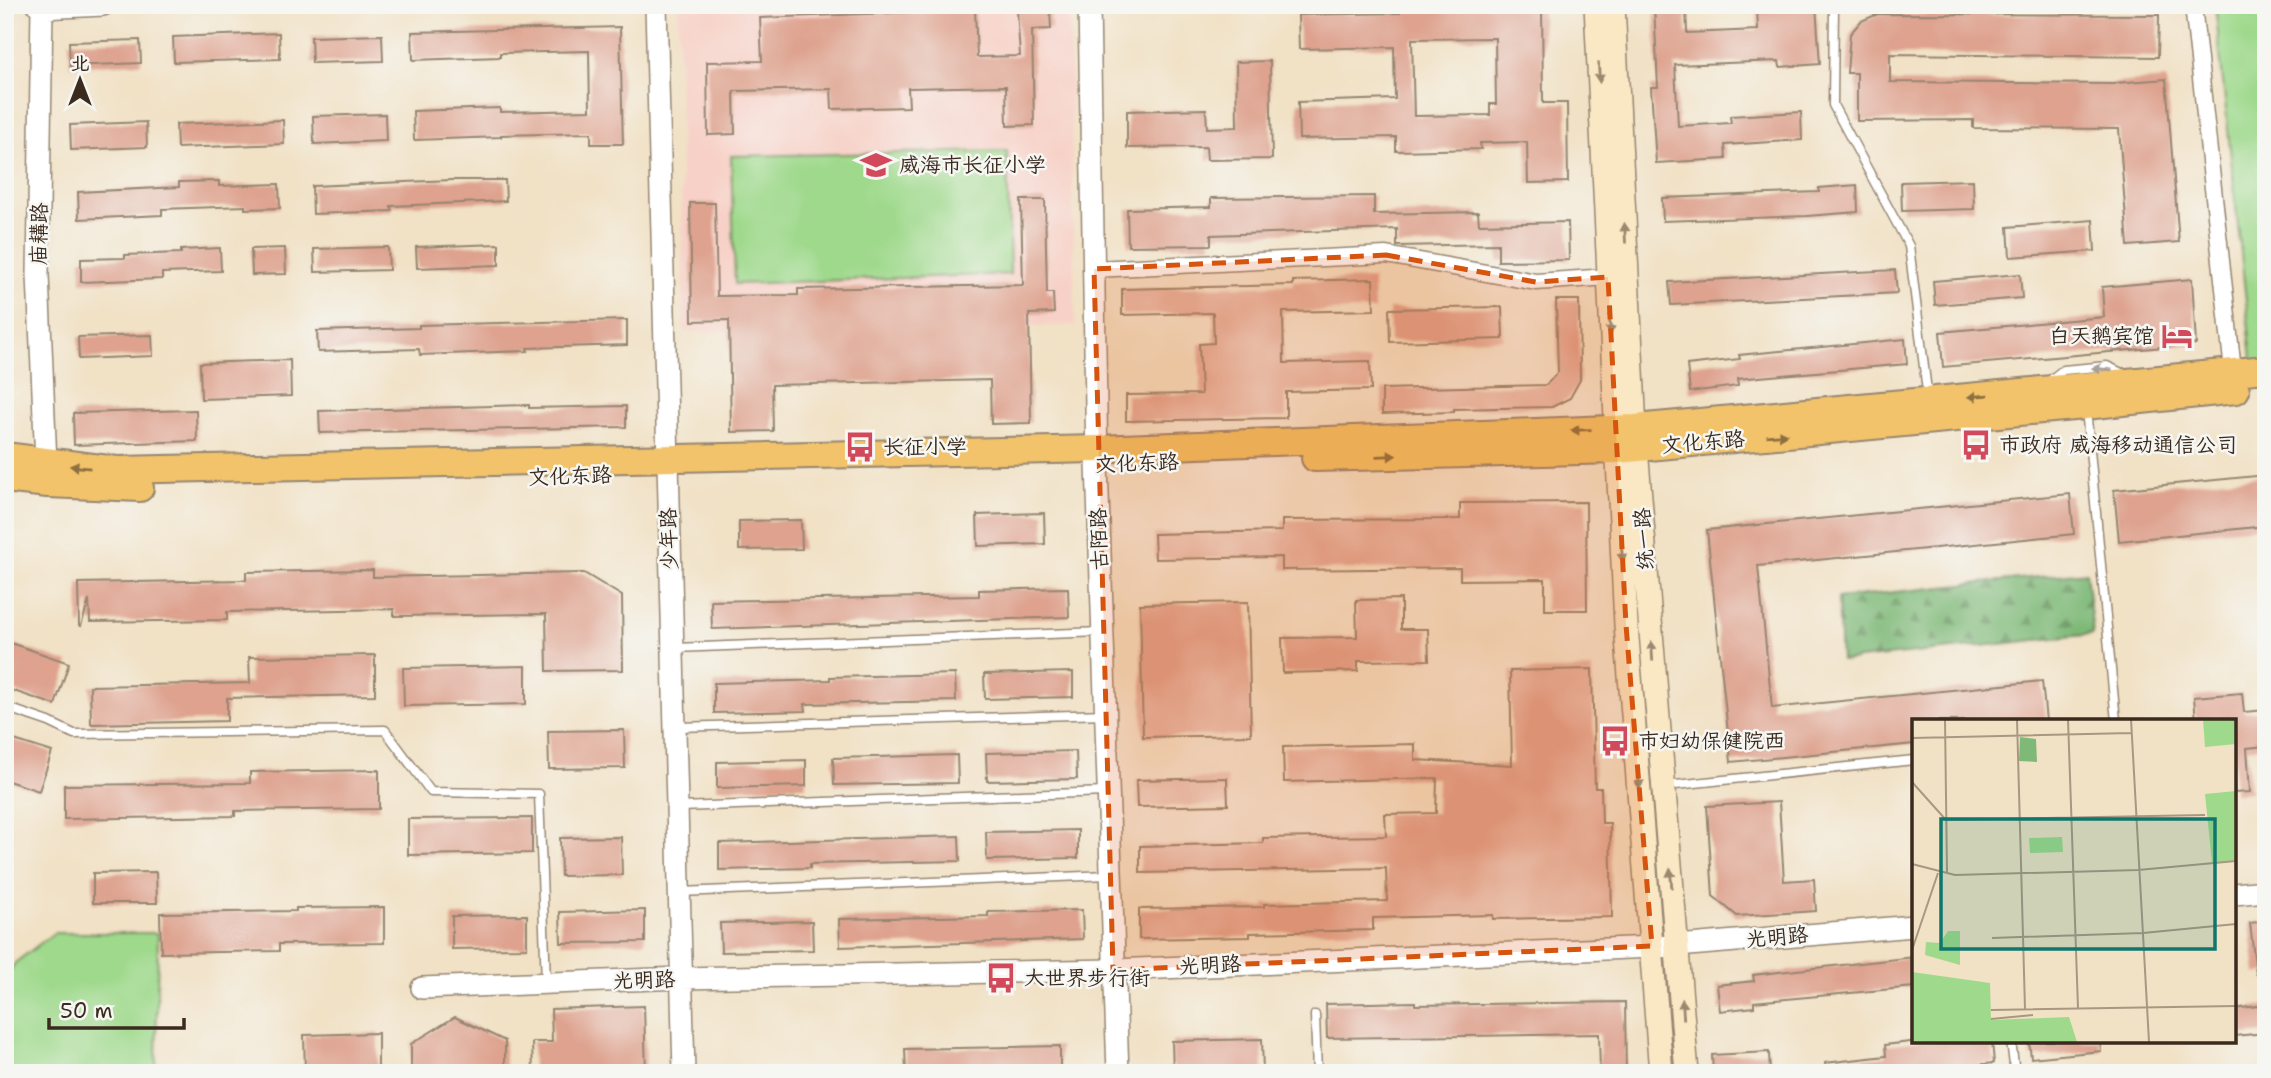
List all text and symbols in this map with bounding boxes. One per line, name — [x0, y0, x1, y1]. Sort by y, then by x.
north arrow — [46, 46, 116, 116]
text: 北 — [70, 51, 90, 76]
one-way arrow — [1593, 63, 1604, 85]
school or university icon: 威海市长征小学 — [859, 148, 893, 182]
place label: 威海市长征小学 — [899, 151, 1046, 179]
street label: 庙耩路 — [24, 202, 54, 266]
one-way arrow — [1619, 222, 1630, 244]
one-way arrow — [1605, 314, 1616, 336]
hotel icon: 白天鹅宾馆 — [2160, 319, 2194, 353]
place label: 白天鹅宾馆 — [2049, 322, 2154, 350]
one-way arrow — [2091, 363, 2113, 374]
one-way arrow — [1967, 391, 1989, 402]
one-way arrow — [1570, 424, 1592, 436]
street label: 文化东路 — [1660, 424, 1746, 460]
bus stop icon: 市政府 威海移动通信公司 — [1959, 428, 1993, 462]
one-way arrow — [1766, 429, 1788, 440]
bus stop icon: 长征小学 — [843, 430, 877, 464]
place label: 市政府 威海移动通信公司 — [1999, 431, 2237, 459]
place label: 长征小学 — [883, 433, 967, 461]
street label: 文化东路 — [1095, 448, 1179, 478]
one-way arrow — [1375, 451, 1397, 462]
one-way arrow — [69, 461, 91, 472]
street label: 文化东路 — [528, 461, 612, 491]
street label: 少年路 — [654, 507, 684, 571]
street label: 古陌路 — [1084, 507, 1114, 571]
street label: 统一路 — [1628, 507, 1660, 571]
one-way arrow — [1617, 542, 1628, 564]
one-way arrow — [1646, 640, 1657, 662]
inset map — [1912, 719, 2236, 1043]
bus stop icon: 市妇幼保健院西 — [1598, 724, 1632, 758]
place label: 市妇幼保健院西 — [1638, 727, 1785, 755]
one-way arrow — [1634, 768, 1645, 790]
one-way arrow — [1665, 866, 1676, 888]
street label: 光明路 — [1744, 920, 1810, 954]
street label: 光明路 — [1178, 949, 1242, 981]
bus stop icon: 大世界步行街 — [984, 961, 1018, 995]
place label: 大世界步行街 — [1024, 964, 1150, 992]
street label: 光明路 — [612, 965, 676, 995]
scale bar — [49, 987, 184, 1031]
text: 50 m — [60, 997, 113, 1025]
one-way arrow — [1678, 998, 1689, 1020]

